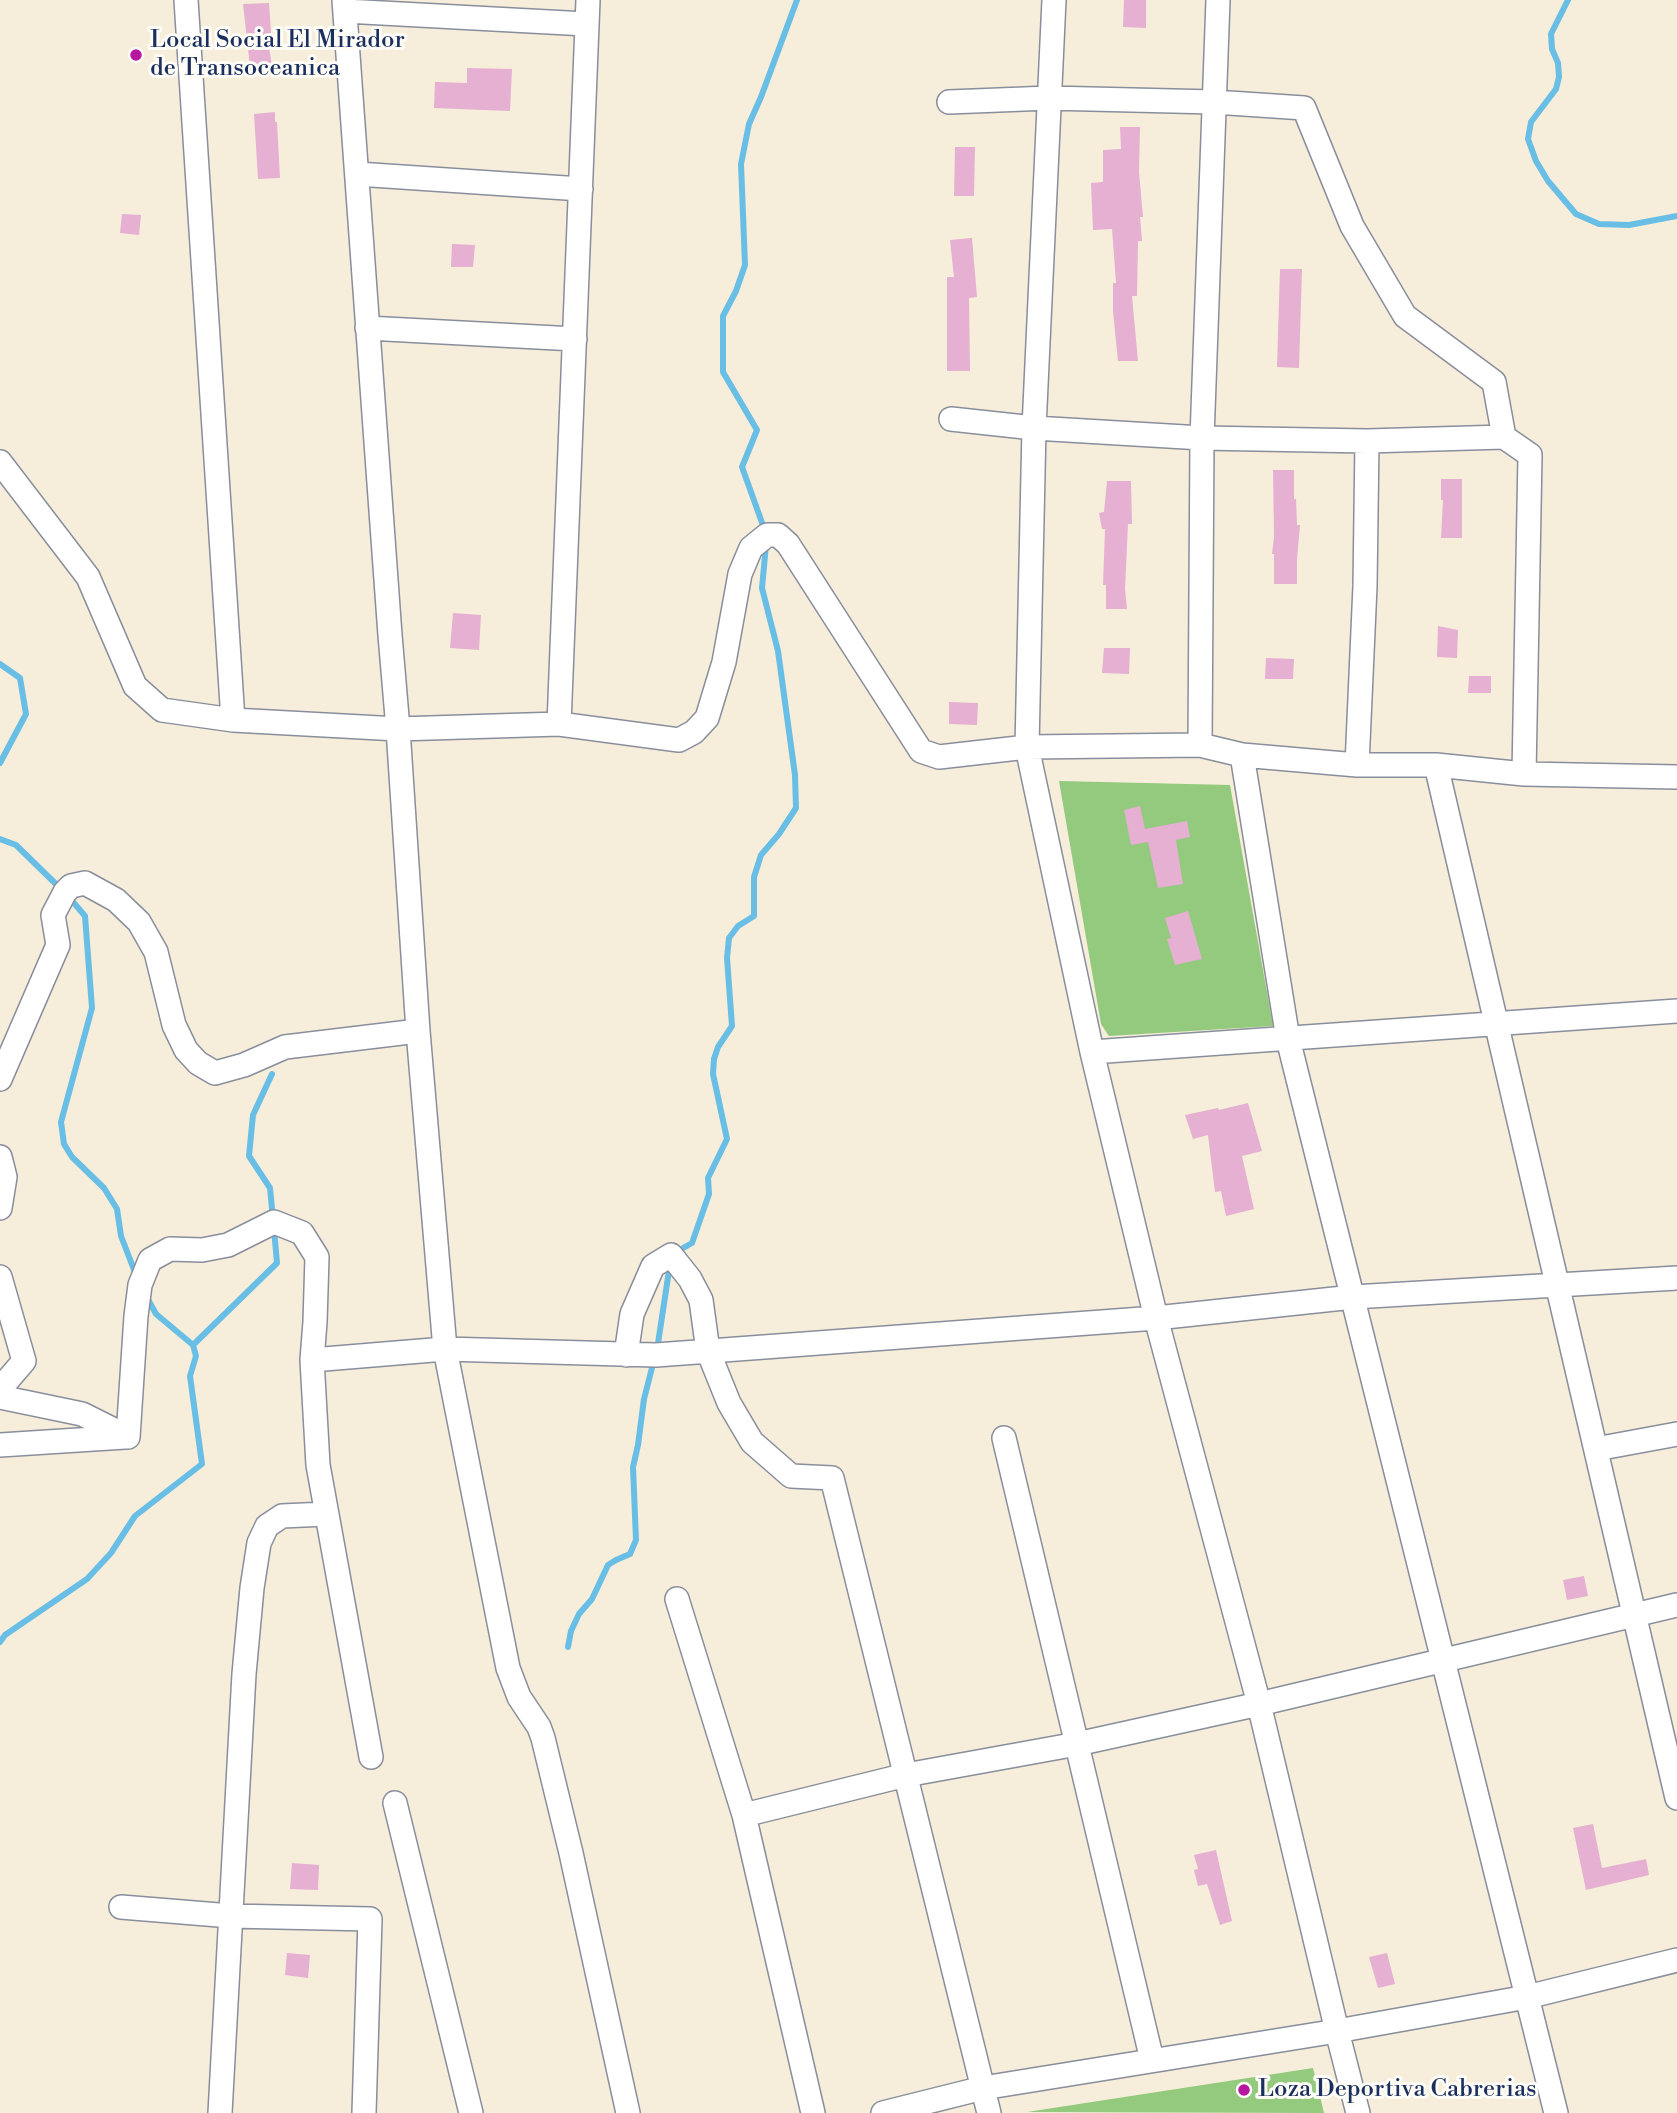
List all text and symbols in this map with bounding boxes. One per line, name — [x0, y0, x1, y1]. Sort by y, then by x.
place label: Local Social El Mirador de Transoceanica — [150, 27, 405, 83]
marker: Local Social El Mirador de Transoceanica — [128, 47, 144, 63]
place label: Loza Deportiva Cabrerias — [1258, 2076, 1537, 2104]
marker: Loza Deportiva Cabrerias — [1236, 2082, 1252, 2098]

